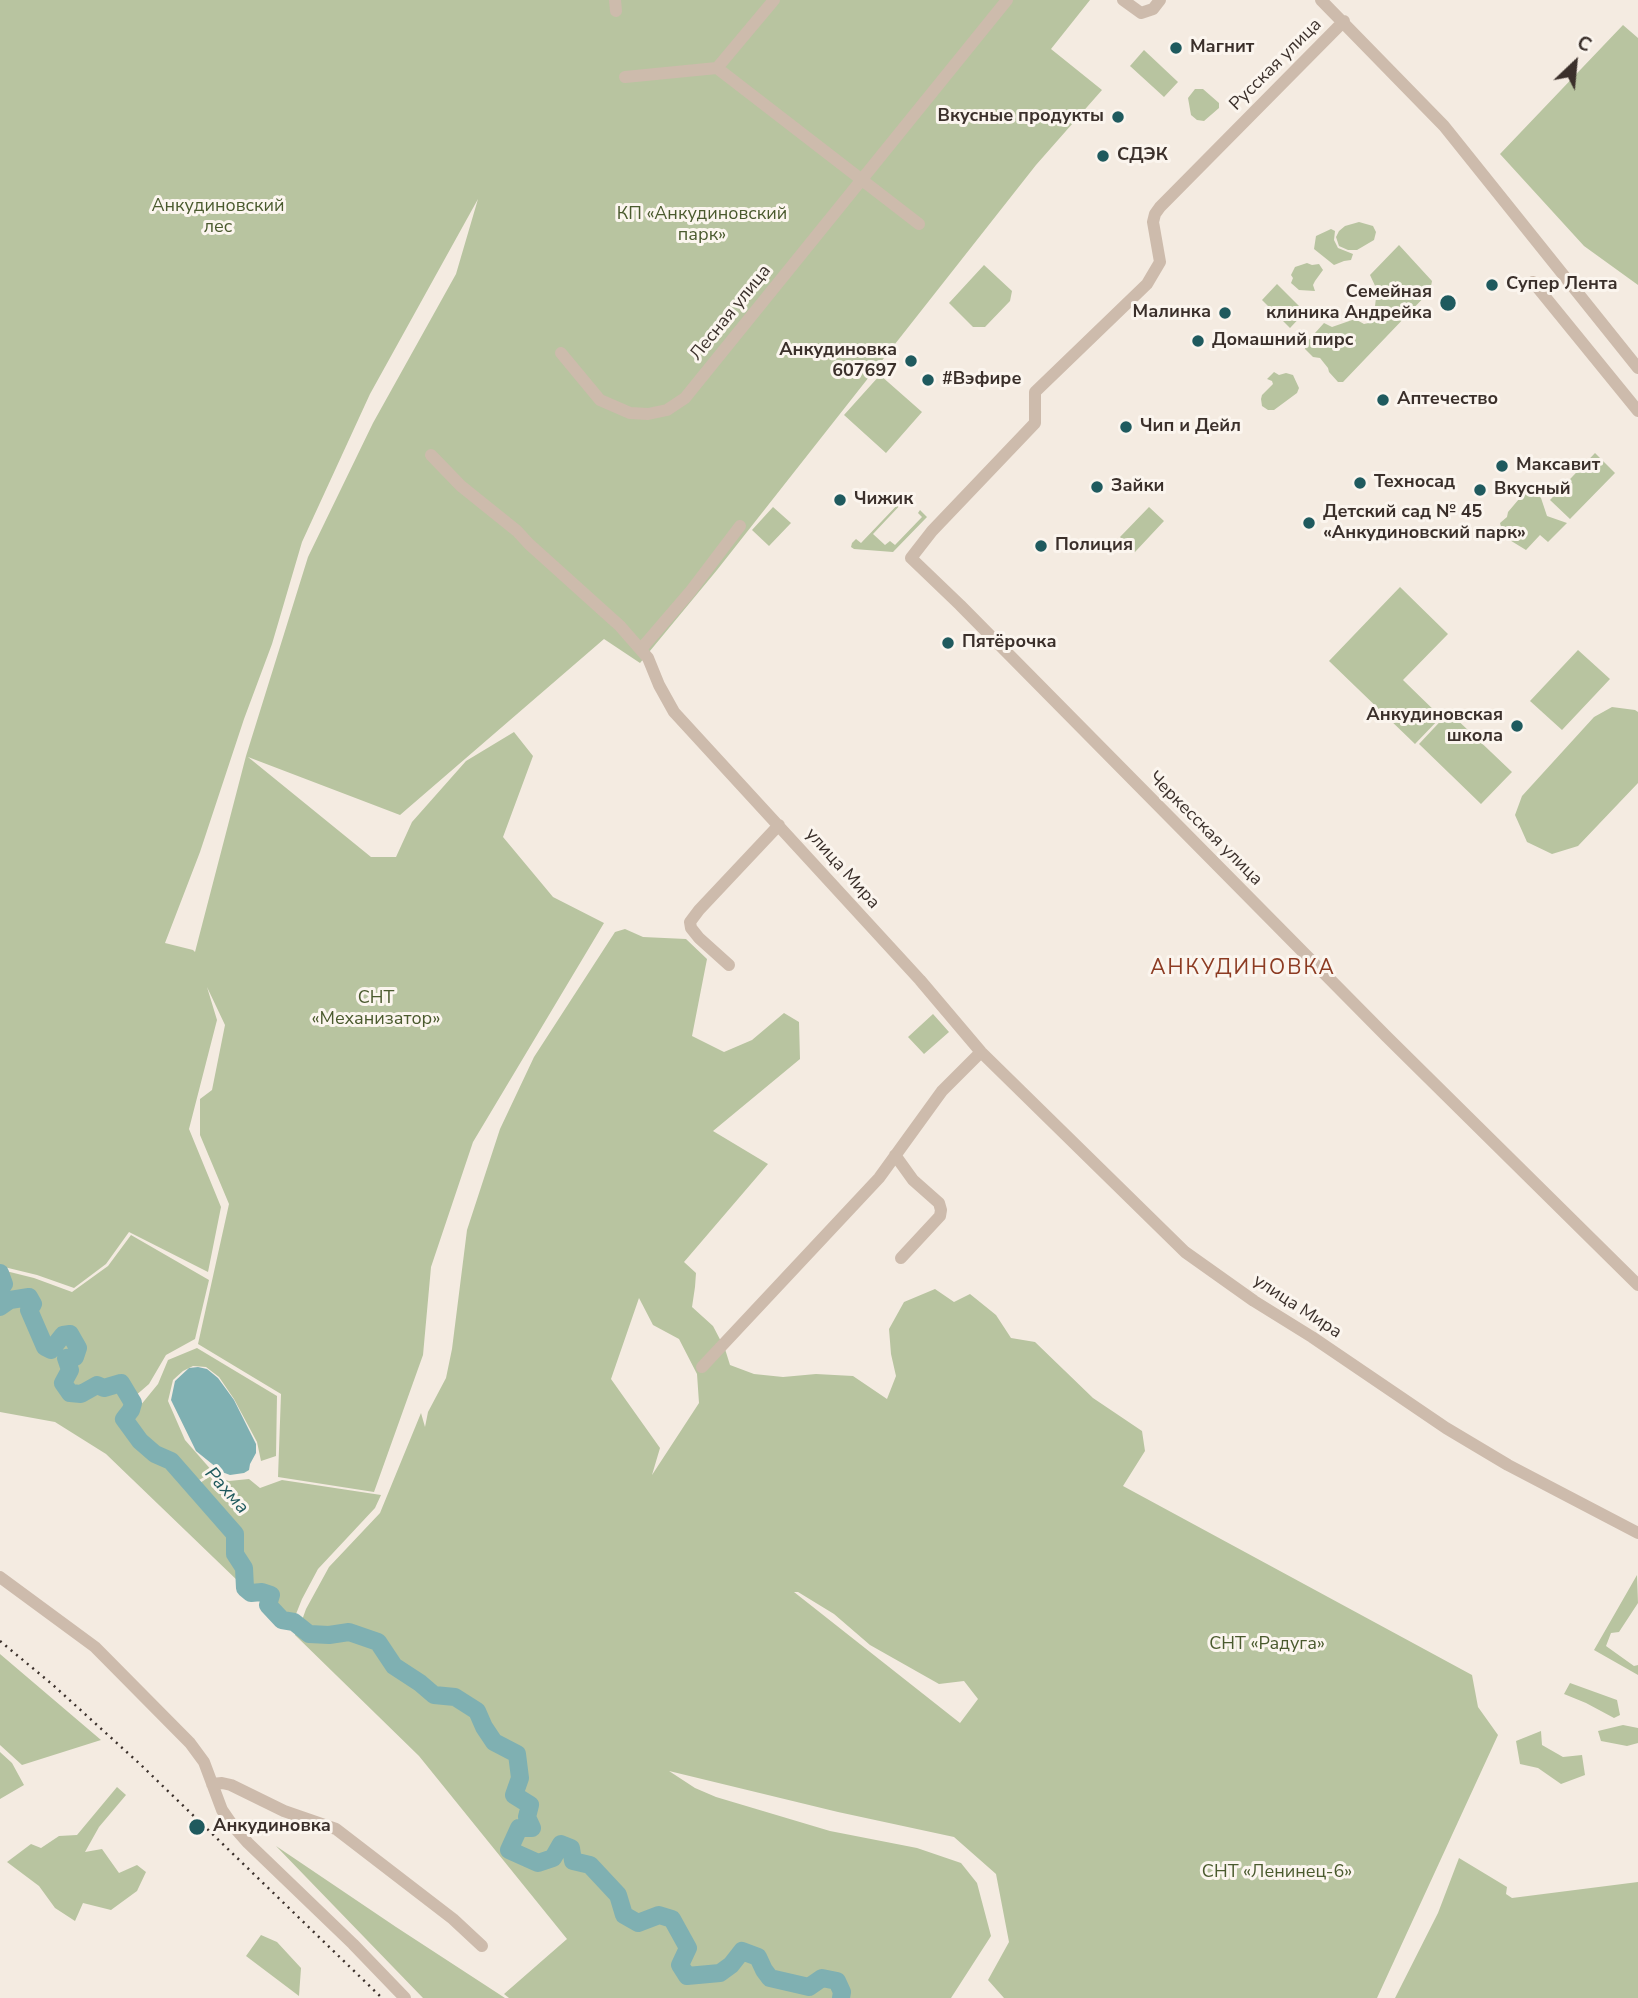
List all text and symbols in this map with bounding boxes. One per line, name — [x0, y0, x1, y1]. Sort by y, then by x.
street label: Русская улица — [1225, 14, 1327, 116]
north arrow — [1540, 28, 1610, 98]
text: С — [1573, 30, 1596, 59]
place label: Магнит — [1190, 37, 1254, 59]
marker: Магнит — [1168, 40, 1184, 56]
place label: Вкусные продукты — [938, 106, 1104, 128]
marker: Вкусные продукты — [1110, 109, 1126, 125]
place label: СДЭК — [1117, 145, 1168, 167]
marker: СДЭК — [1095, 148, 1111, 164]
park label: Анкудиновский лес — [151, 196, 285, 238]
park label: КП «Анкудиновский парк» — [617, 204, 787, 246]
street label: Лесная улица — [686, 261, 776, 365]
place label: Супер Лента — [1506, 274, 1618, 296]
marker: Супер Лента — [1484, 277, 1500, 293]
place label: Семейная клиника Андрейка — [1266, 282, 1432, 324]
marker: Семейная клиника Андрейка — [1438, 293, 1458, 313]
place label: Малинка — [1133, 302, 1211, 324]
marker: Малинка — [1217, 305, 1233, 321]
place label: Домашний пирс — [1212, 330, 1354, 352]
marker: Домашний пирс — [1190, 333, 1206, 349]
place label: Анкудиновка 607697 — [779, 340, 897, 382]
marker: Анкудиновка 607697 — [903, 353, 919, 369]
place label: #Вэфире — [942, 369, 1021, 391]
marker: #Вэфире — [920, 372, 936, 388]
place label: Аптечество — [1397, 389, 1498, 411]
marker: Аптечество — [1375, 392, 1391, 408]
place label: Чип и Дейл — [1140, 416, 1241, 438]
marker: Чип и Дейл — [1118, 419, 1134, 435]
place label: Максавит — [1516, 455, 1600, 477]
marker: Максавит — [1494, 458, 1510, 474]
place label: Техносад — [1374, 472, 1455, 494]
marker: Техносад — [1352, 475, 1368, 491]
place label: Зайки — [1111, 476, 1164, 498]
marker: Зайки — [1089, 479, 1105, 495]
place label: Вкусный — [1494, 479, 1571, 501]
marker: Вкусный — [1472, 482, 1488, 498]
place label: Чижик — [854, 489, 913, 511]
marker: Чижик — [832, 492, 848, 508]
place label: Детский сад № 45 «Анкудиновский парк» — [1323, 502, 1526, 544]
marker: Детский сад № 45 «Анкудиновский парк» — [1301, 515, 1317, 531]
place label: Полиция — [1055, 535, 1133, 557]
marker: Полиция — [1033, 538, 1049, 554]
place label: Пятёрочка — [962, 632, 1056, 654]
marker: Пятёрочка — [940, 635, 956, 651]
place label: Анкудиновская школа — [1366, 705, 1503, 748]
marker: Анкудиновская школа — [1509, 718, 1525, 734]
street label: Черкесская улица — [1143, 767, 1267, 891]
street label: улица Мира — [800, 824, 884, 914]
district label: АНКУДИНОВКА — [1152, 956, 1334, 982]
park label: СНТ «Механизатор» — [312, 988, 440, 1030]
street label: улица Мира — [1249, 1270, 1345, 1344]
water label: Рахма — [199, 1463, 253, 1519]
park label: СНТ «Радуга» — [1209, 1634, 1325, 1656]
place label: Анкудиновка — [213, 1816, 331, 1838]
marker: Анкудиновка — [187, 1817, 207, 1837]
park label: СНТ «Ленинец-6» — [1202, 1862, 1352, 1884]

